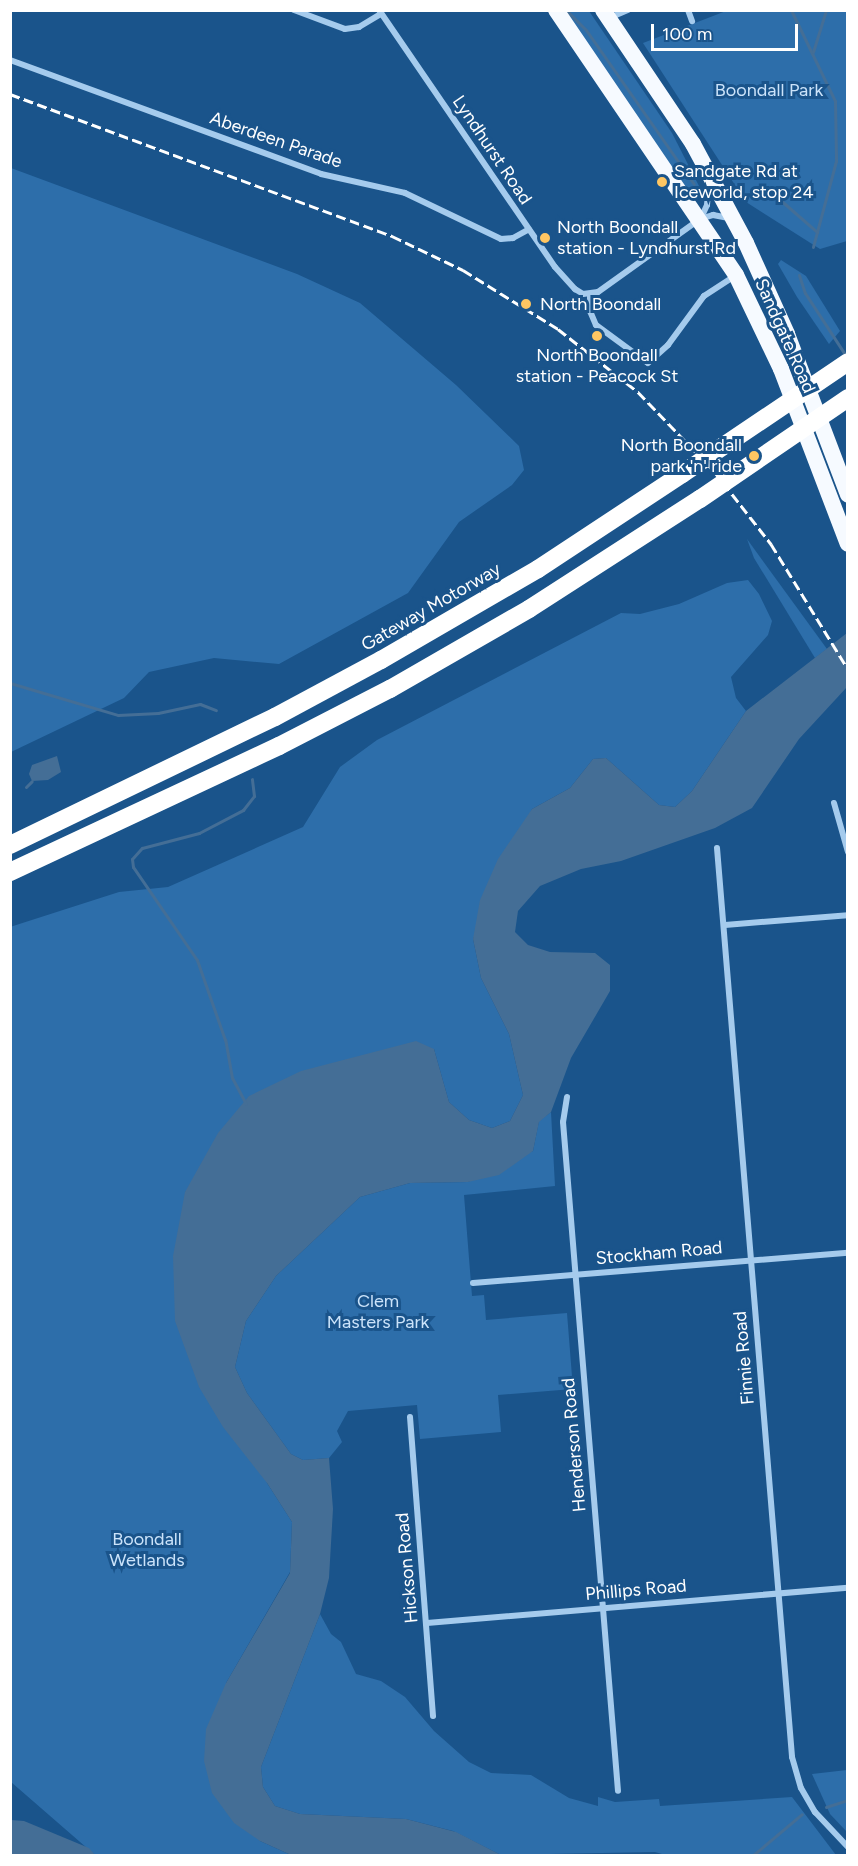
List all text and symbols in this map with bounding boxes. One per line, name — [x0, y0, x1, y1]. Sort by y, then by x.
scale bar — [654, 12, 801, 50]
text: 100 m — [662, 23, 712, 45]
park label: Boondall Park — [715, 79, 823, 101]
street label: Lyndhurst Road — [448, 91, 536, 209]
street label: Aberdeen Parade — [207, 107, 345, 173]
place label: Sandgate Rd at Iceworld, stop 24 — [674, 161, 814, 204]
marker: Sandgate Rd at Iceworld, stop 24 — [655, 175, 669, 189]
place label: North Boondall station - Lyndhurst Rd — [557, 217, 736, 260]
marker: North Boondall station - Lyndhurst Rd — [538, 231, 552, 245]
street label: Sandgate Road — [750, 275, 820, 397]
place label: North Boondall — [540, 293, 661, 315]
marker: North Boondall — [517, 295, 535, 313]
marker: North Boondall station - Peacock St — [590, 329, 604, 343]
place label: North Boondall station - Peacock St — [516, 345, 678, 388]
place label: North Boondall park 'n' ride — [621, 435, 742, 478]
marker: North Boondall park 'n' ride — [747, 449, 761, 463]
street label: Gateway Motorway — [357, 558, 505, 656]
street label: Stockham Road — [595, 1237, 723, 1269]
park label: Clem Masters Park — [327, 1291, 429, 1334]
street label: Finnie Road — [729, 1310, 759, 1406]
street label: Henderson Road — [557, 1377, 591, 1513]
street label: Hickson Road — [391, 1512, 423, 1624]
park label: Boondall Wetlands — [109, 1529, 185, 1572]
street label: Phillips Road — [584, 1575, 688, 1605]

